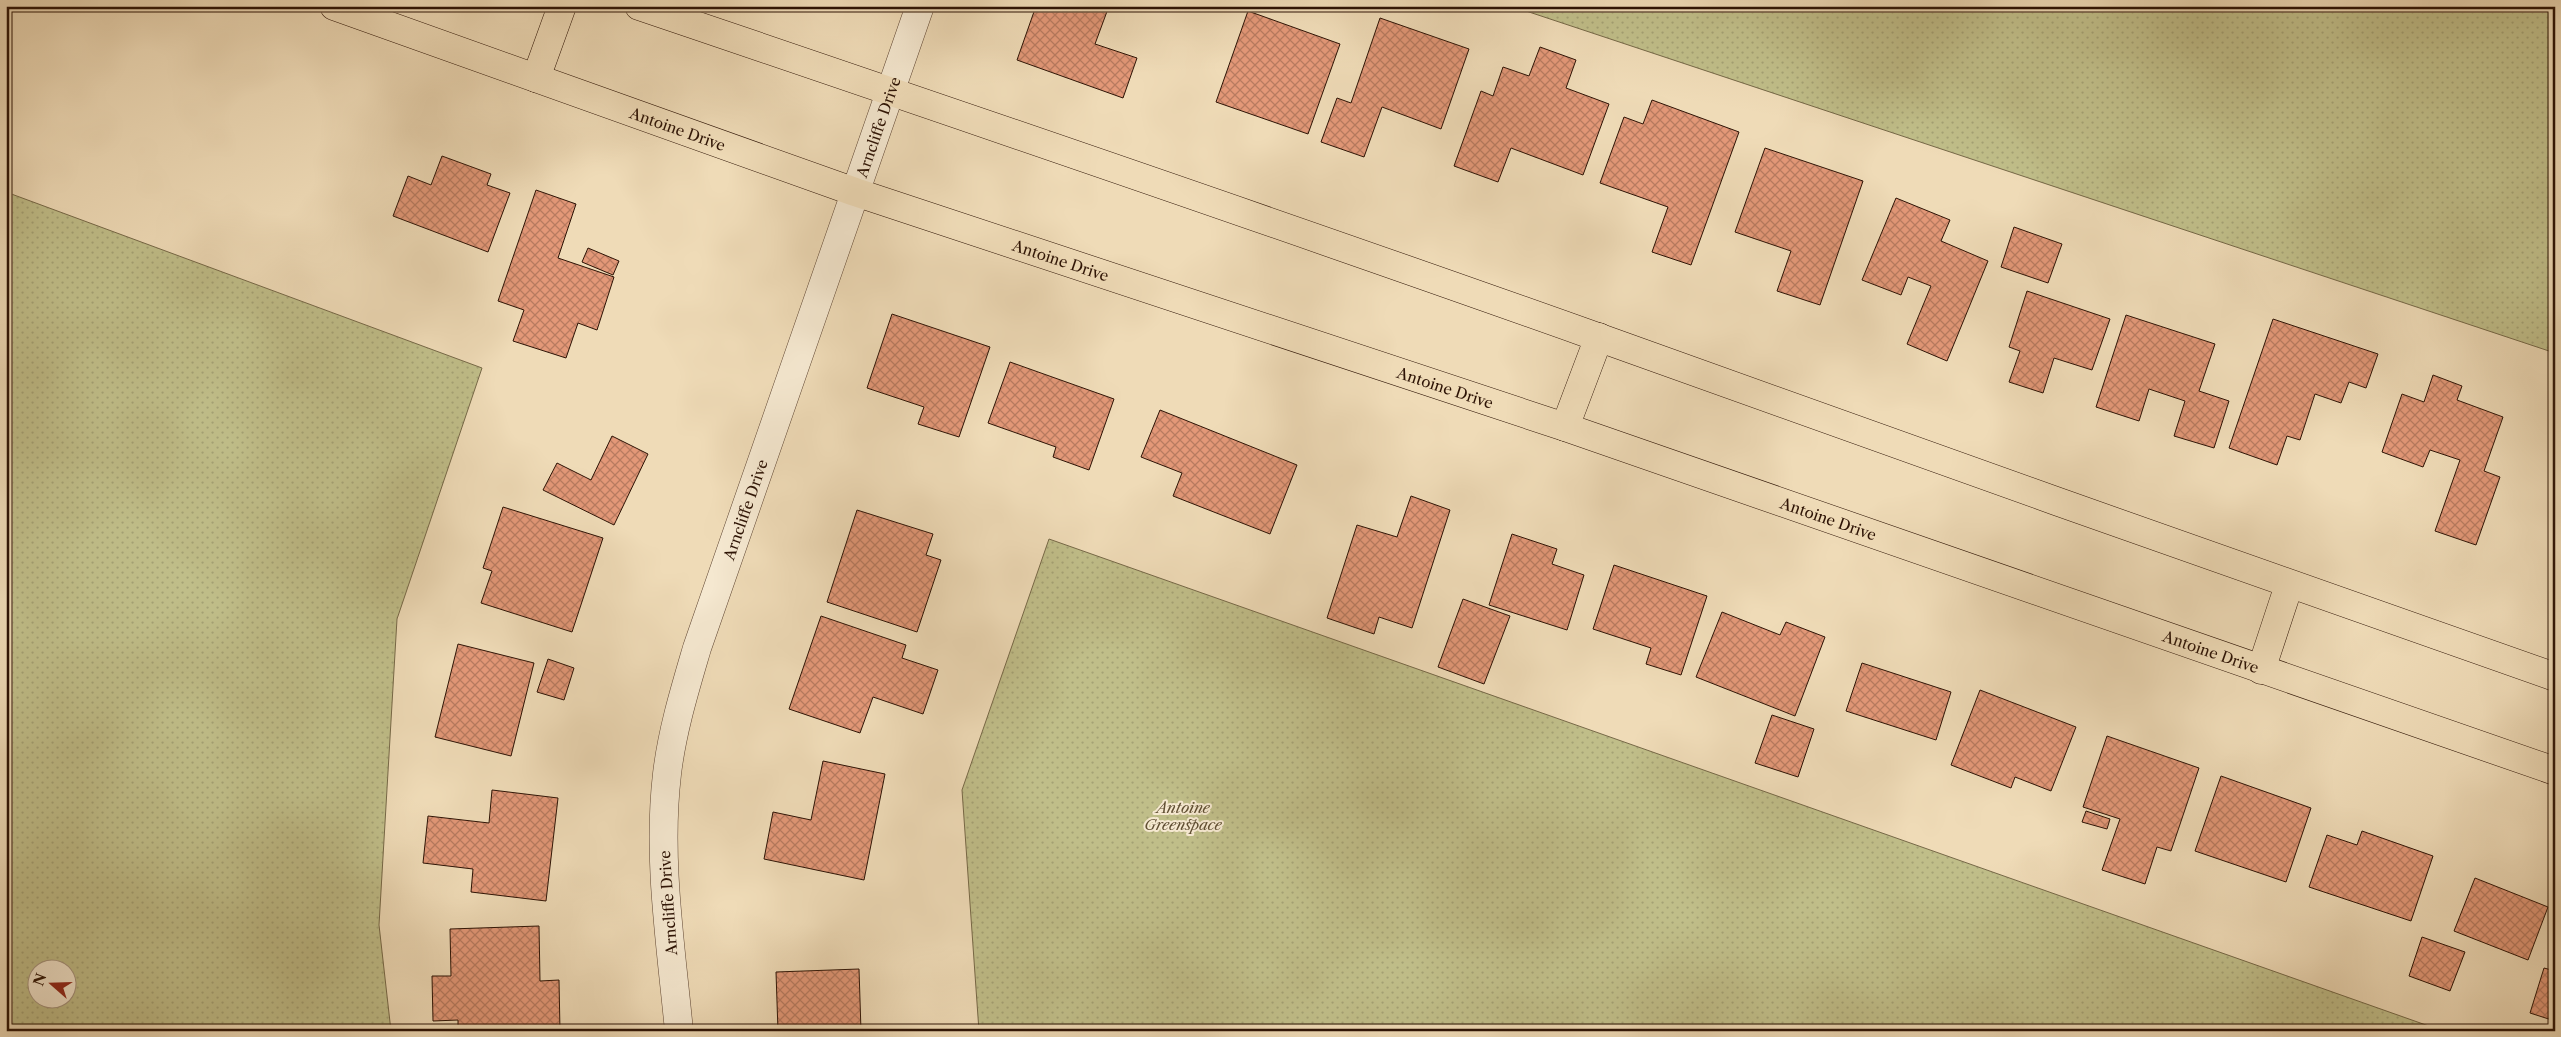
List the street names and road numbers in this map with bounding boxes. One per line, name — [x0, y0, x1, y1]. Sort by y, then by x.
street label: Arncliffe Drive — [851, 74, 904, 181]
street label: Antoine Drive — [626, 103, 728, 155]
street label: Antoine Drive — [1009, 235, 1111, 285]
street label: Antoine Drive — [1394, 362, 1496, 412]
street label: Arncliffe Drive — [718, 457, 771, 563]
street label: Antoine Drive — [1777, 493, 1879, 544]
street label: Antoine Drive — [2160, 626, 2262, 677]
street label: Arncliffe Drive — [655, 850, 681, 957]

